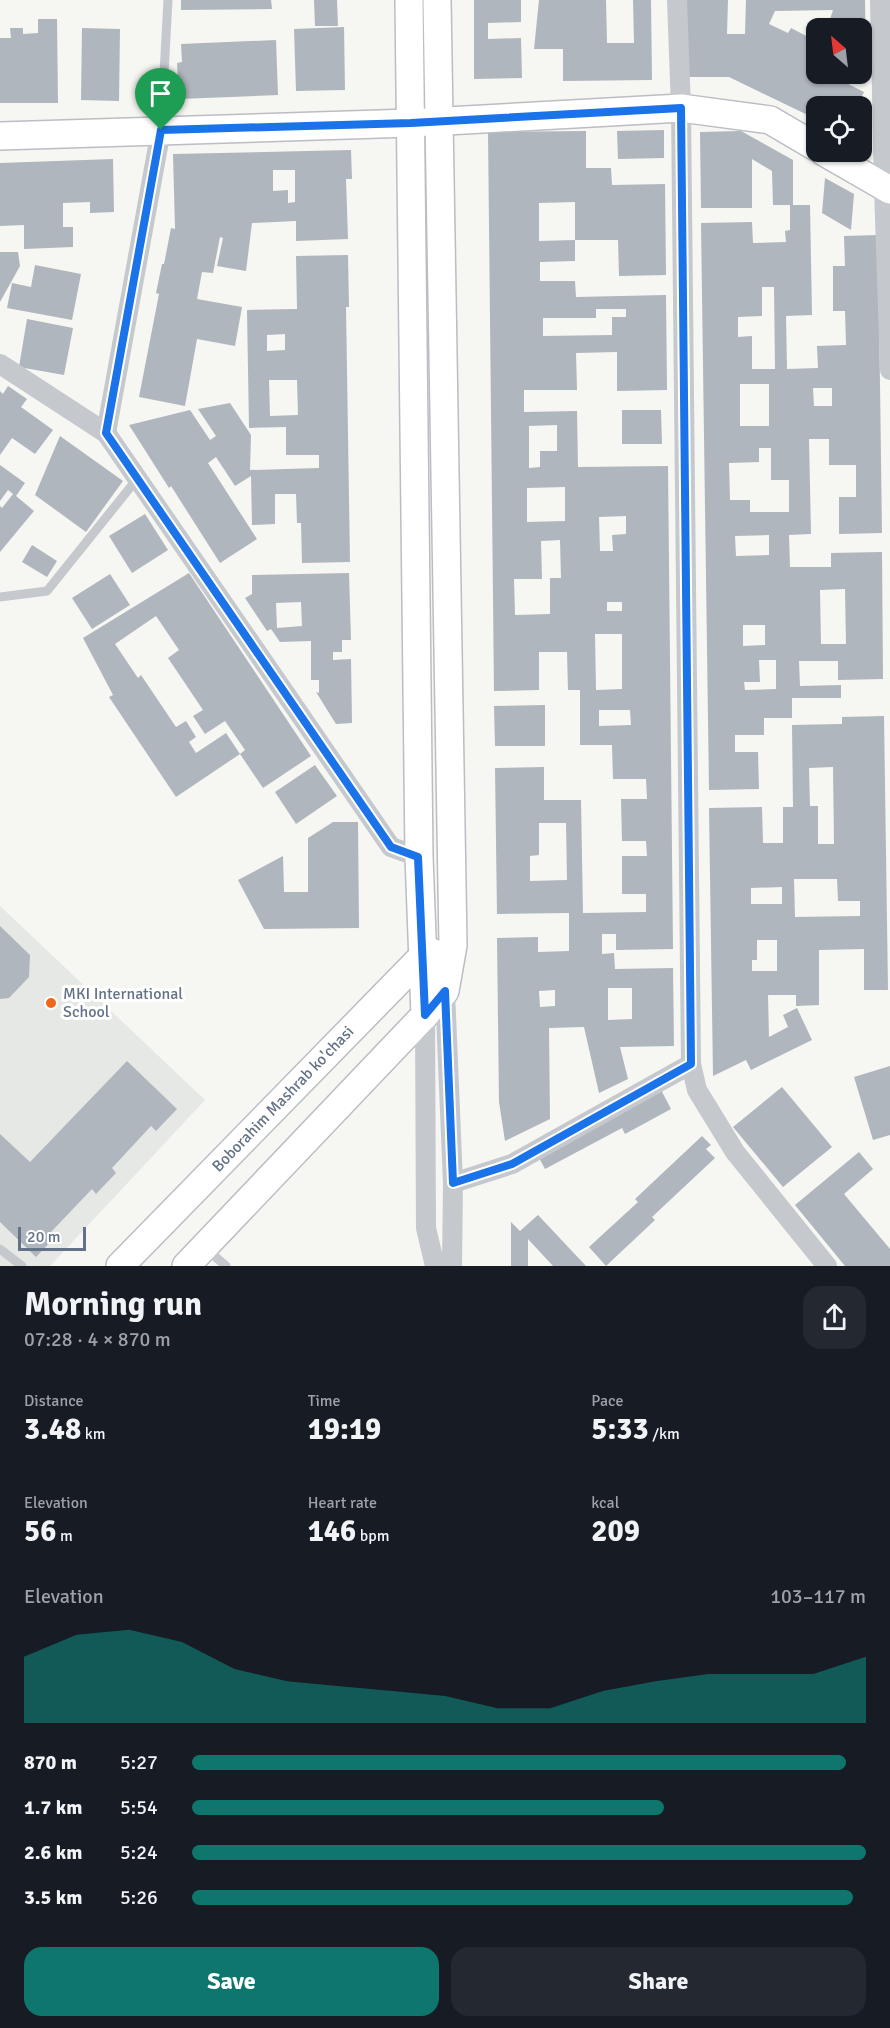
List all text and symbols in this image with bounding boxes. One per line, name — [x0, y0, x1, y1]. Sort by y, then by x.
north arrow — [806, 18, 872, 84]
map controls — [806, 18, 872, 162]
pin — [135, 68, 186, 130]
icon: arrive — [144, 77, 177, 110]
button: locate — [806, 96, 872, 162]
place label: MKI International School — [63, 984, 183, 1022]
marker: MKI International School — [44, 996, 58, 1010]
street label: Boborahim Mashrab ko'chasi — [208, 1022, 358, 1176]
scale bar — [18, 1224, 86, 1252]
text: 20 m — [27, 1227, 61, 1247]
text: Morning run — [24, 1284, 202, 1325]
button: share — [803, 1286, 866, 1349]
text: 07:28 · 4 × 870 m — [24, 1327, 171, 1352]
text: Distance — [24, 1391, 84, 1411]
text: Time — [308, 1391, 341, 1411]
text: Pace — [591, 1391, 624, 1411]
text: 3.48 — [24, 1411, 81, 1448]
text: 19:19 — [308, 1411, 381, 1448]
text: 5:33 — [591, 1411, 649, 1448]
text: km — [81, 1424, 106, 1444]
text: /km — [649, 1424, 680, 1444]
text: Elevation — [24, 1493, 88, 1513]
text: Heart rate — [308, 1493, 377, 1513]
text: kcal — [591, 1493, 619, 1513]
text: 56 — [24, 1513, 56, 1550]
text: 146 — [308, 1513, 356, 1550]
text: 209 — [591, 1513, 640, 1550]
text: m — [56, 1526, 73, 1546]
text: bpm — [356, 1526, 389, 1546]
text: Elevation — [24, 1584, 104, 1609]
text: 103–117 m — [770, 1584, 866, 1609]
text: 870 m — [24, 1750, 77, 1775]
text: 5:27 — [120, 1750, 158, 1775]
text: 1.7 km — [24, 1795, 82, 1820]
text: 5:54 — [120, 1795, 158, 1820]
text: 2.6 km — [24, 1840, 82, 1865]
text: 5:24 — [120, 1840, 158, 1865]
text: 3.5 km — [24, 1885, 82, 1910]
text: 5:26 — [120, 1885, 158, 1910]
button: Save — [24, 1947, 439, 2016]
button: Share — [451, 1947, 866, 2016]

